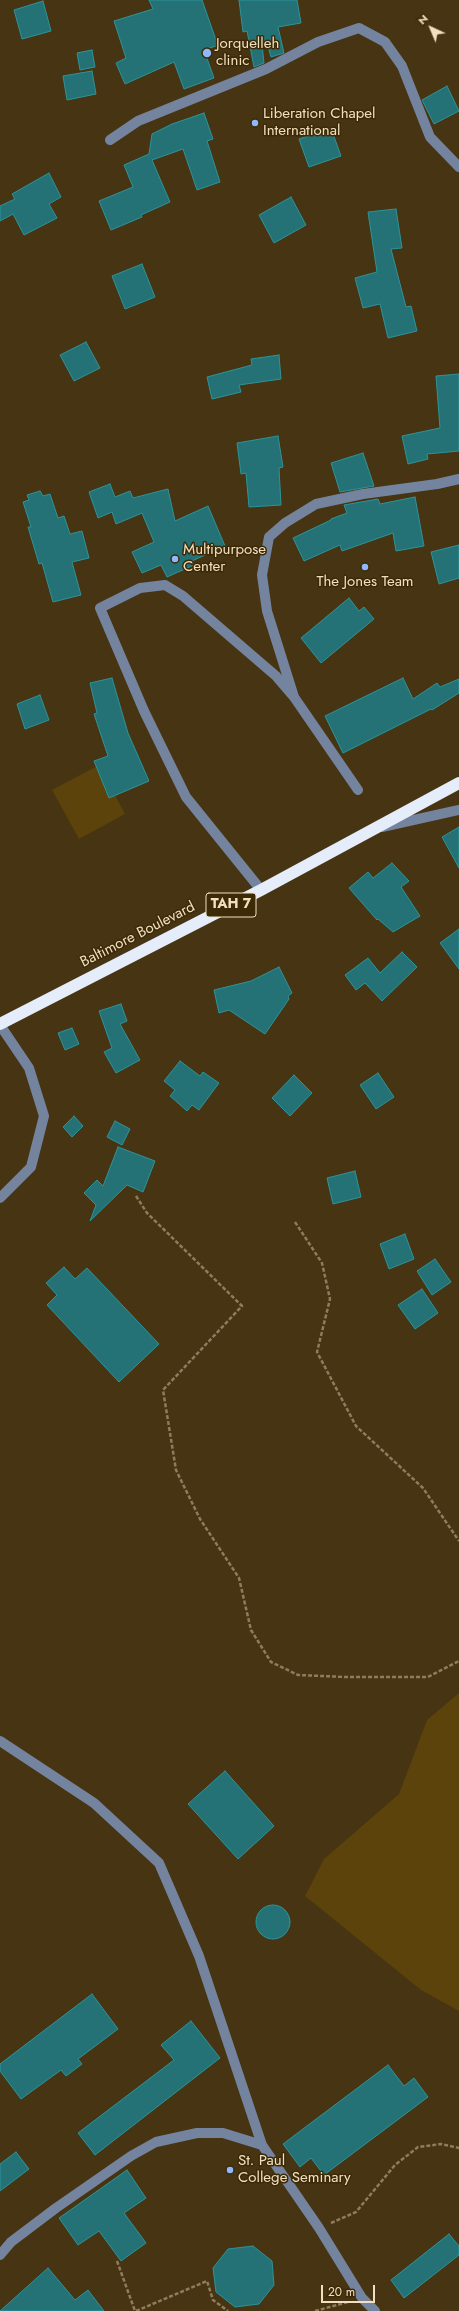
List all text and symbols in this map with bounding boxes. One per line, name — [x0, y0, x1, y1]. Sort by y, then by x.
north arrow — [411, 8, 451, 48]
text: N — [414, 11, 431, 28]
place label: Jorquelleh clinic — [216, 35, 279, 70]
marker: Jorquelleh clinic — [201, 47, 213, 59]
place label: Liberation Chapel International — [263, 105, 375, 140]
marker: Liberation Chapel International — [250, 118, 260, 128]
place label: Multipurpose Center — [183, 541, 266, 576]
marker: Multipurpose Center — [170, 554, 180, 564]
marker: The Jones Team — [360, 562, 370, 572]
place label: The Jones Team — [316, 573, 414, 591]
road number: TAH 7 — [206, 893, 256, 917]
street label: Baltimore Boulevard — [78, 898, 198, 972]
place label: St. Paul College Seminary — [238, 2152, 351, 2187]
marker: St. Paul College Seminary — [225, 2165, 235, 2175]
scale bar — [323, 2277, 377, 2303]
text: 20 m — [328, 2283, 355, 2301]

